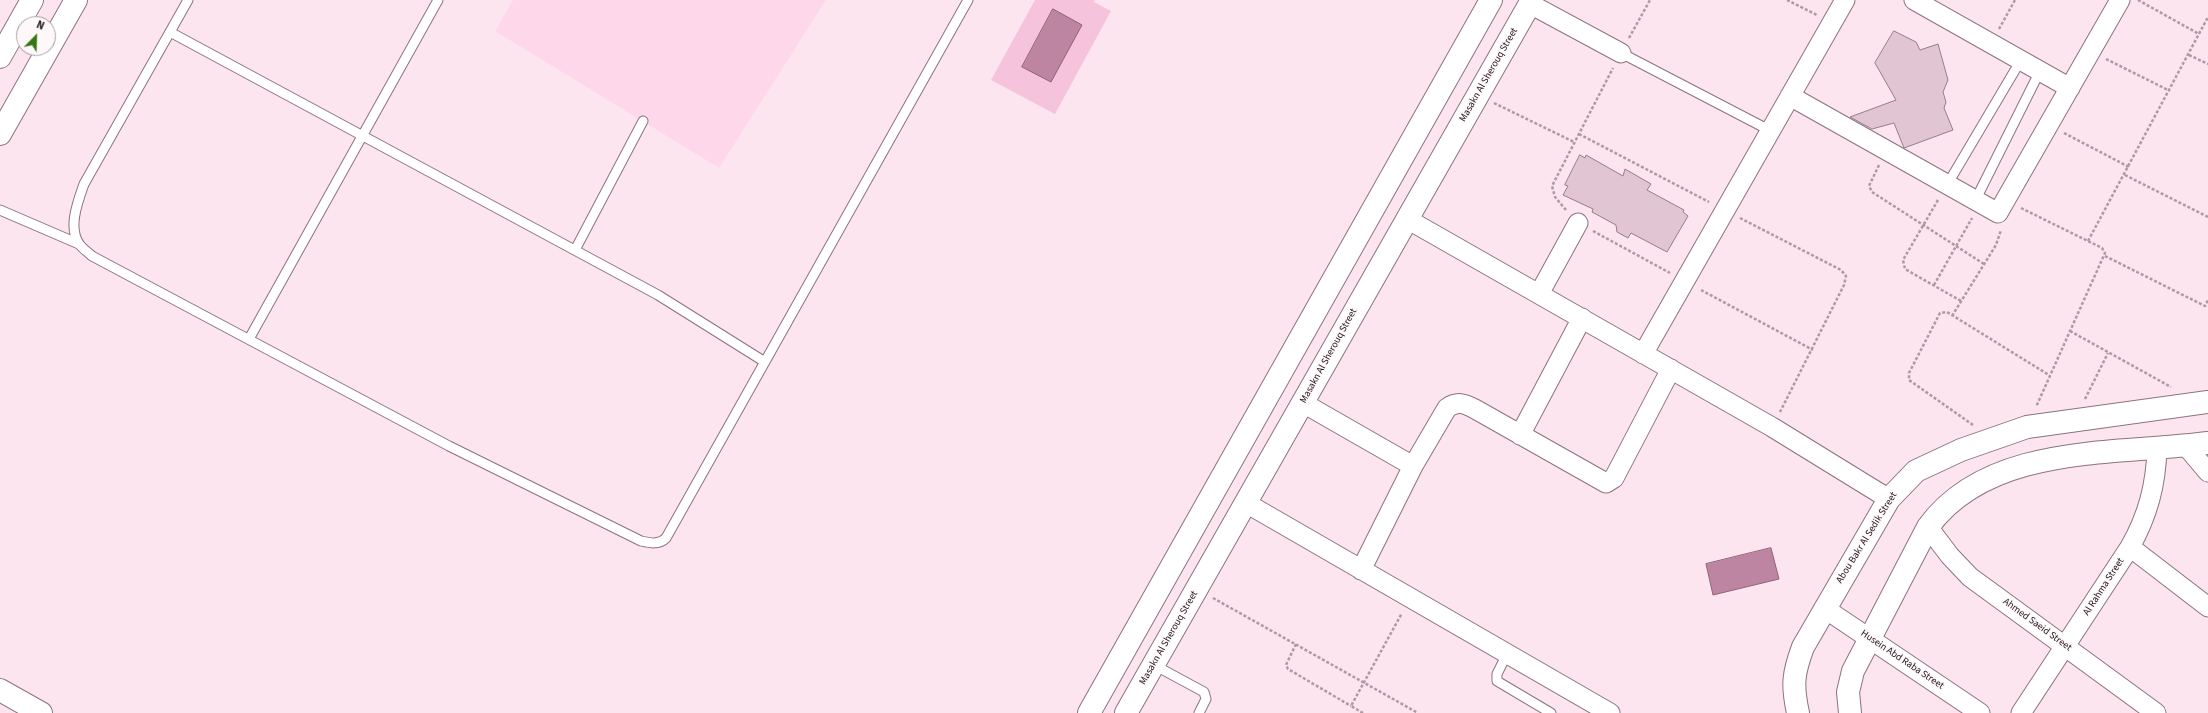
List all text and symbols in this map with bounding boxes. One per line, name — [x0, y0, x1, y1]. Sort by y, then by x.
north arrow — [16, 16, 56, 56]
text: N — [34, 17, 47, 34]
street label: Masakn Al Sherouq Street — [1457, 26, 1521, 124]
street label: Masakn Al Sherouq Street — [1298, 307, 1360, 405]
street label: Abou Bakr Al Sedik Street — [1834, 490, 1900, 586]
street label: Al Rahma Street — [2081, 556, 2127, 618]
street label: Masakn Al Sherouq Street — [1137, 589, 1201, 687]
street label: Ahmed Saeid Street — [2000, 596, 2074, 654]
street label: Husein Abd Raba Street — [1858, 628, 1946, 692]

